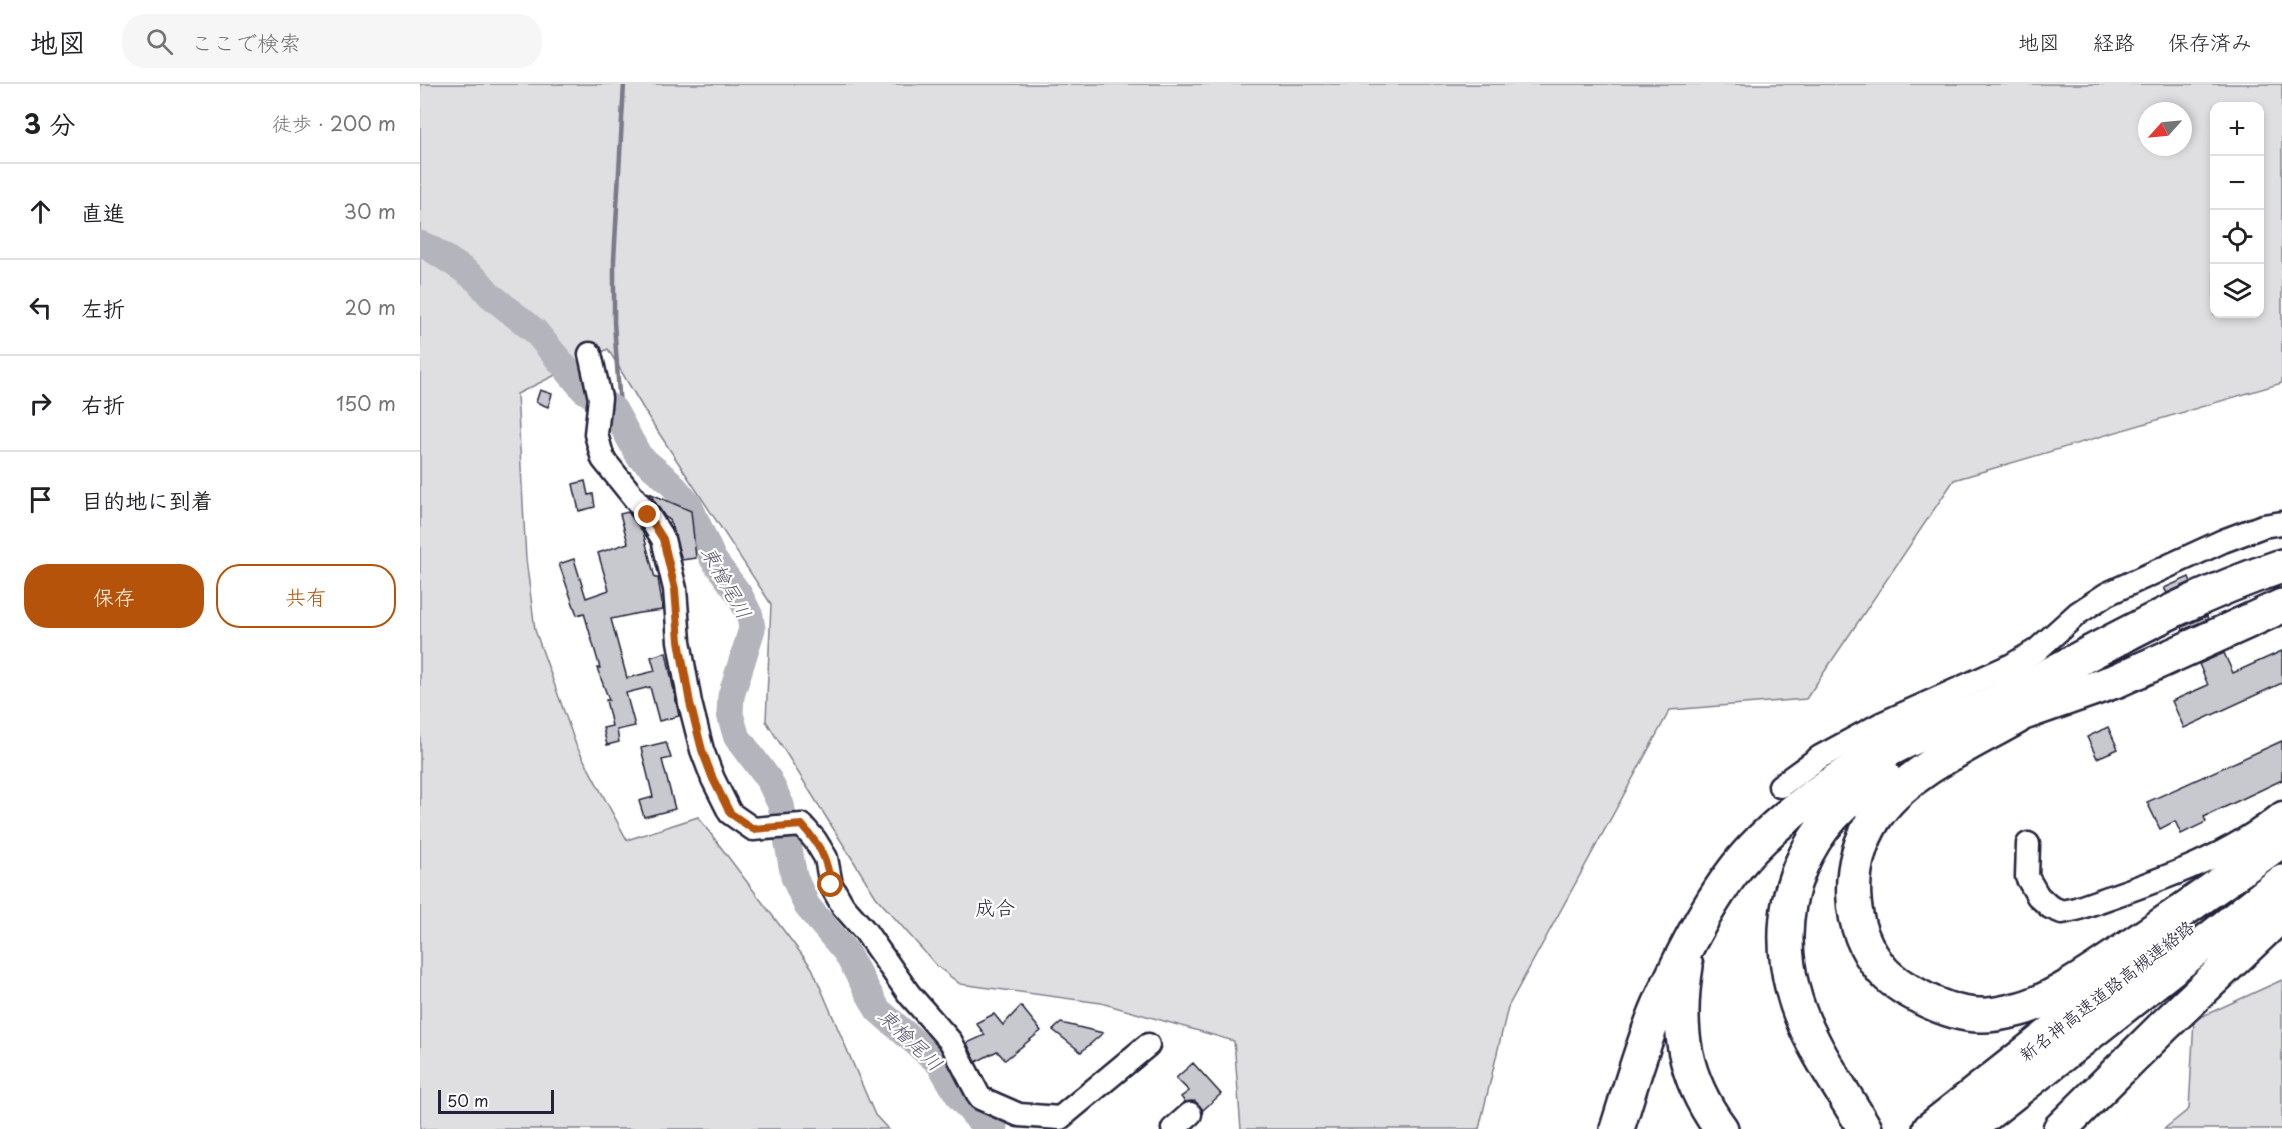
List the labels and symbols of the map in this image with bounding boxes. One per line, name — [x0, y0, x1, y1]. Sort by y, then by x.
north arrow — [2138, 102, 2192, 156]
route end — [634, 501, 660, 527]
water label: 東檜尾川 — [694, 540, 760, 624]
route start — [817, 871, 843, 897]
district label: 成合 — [975, 892, 1015, 922]
street label: 新名神高速道路高槻連絡路 — [2013, 913, 2199, 1067]
water label: 東檜尾川 — [872, 1000, 950, 1078]
scale bar — [438, 1087, 554, 1114]

